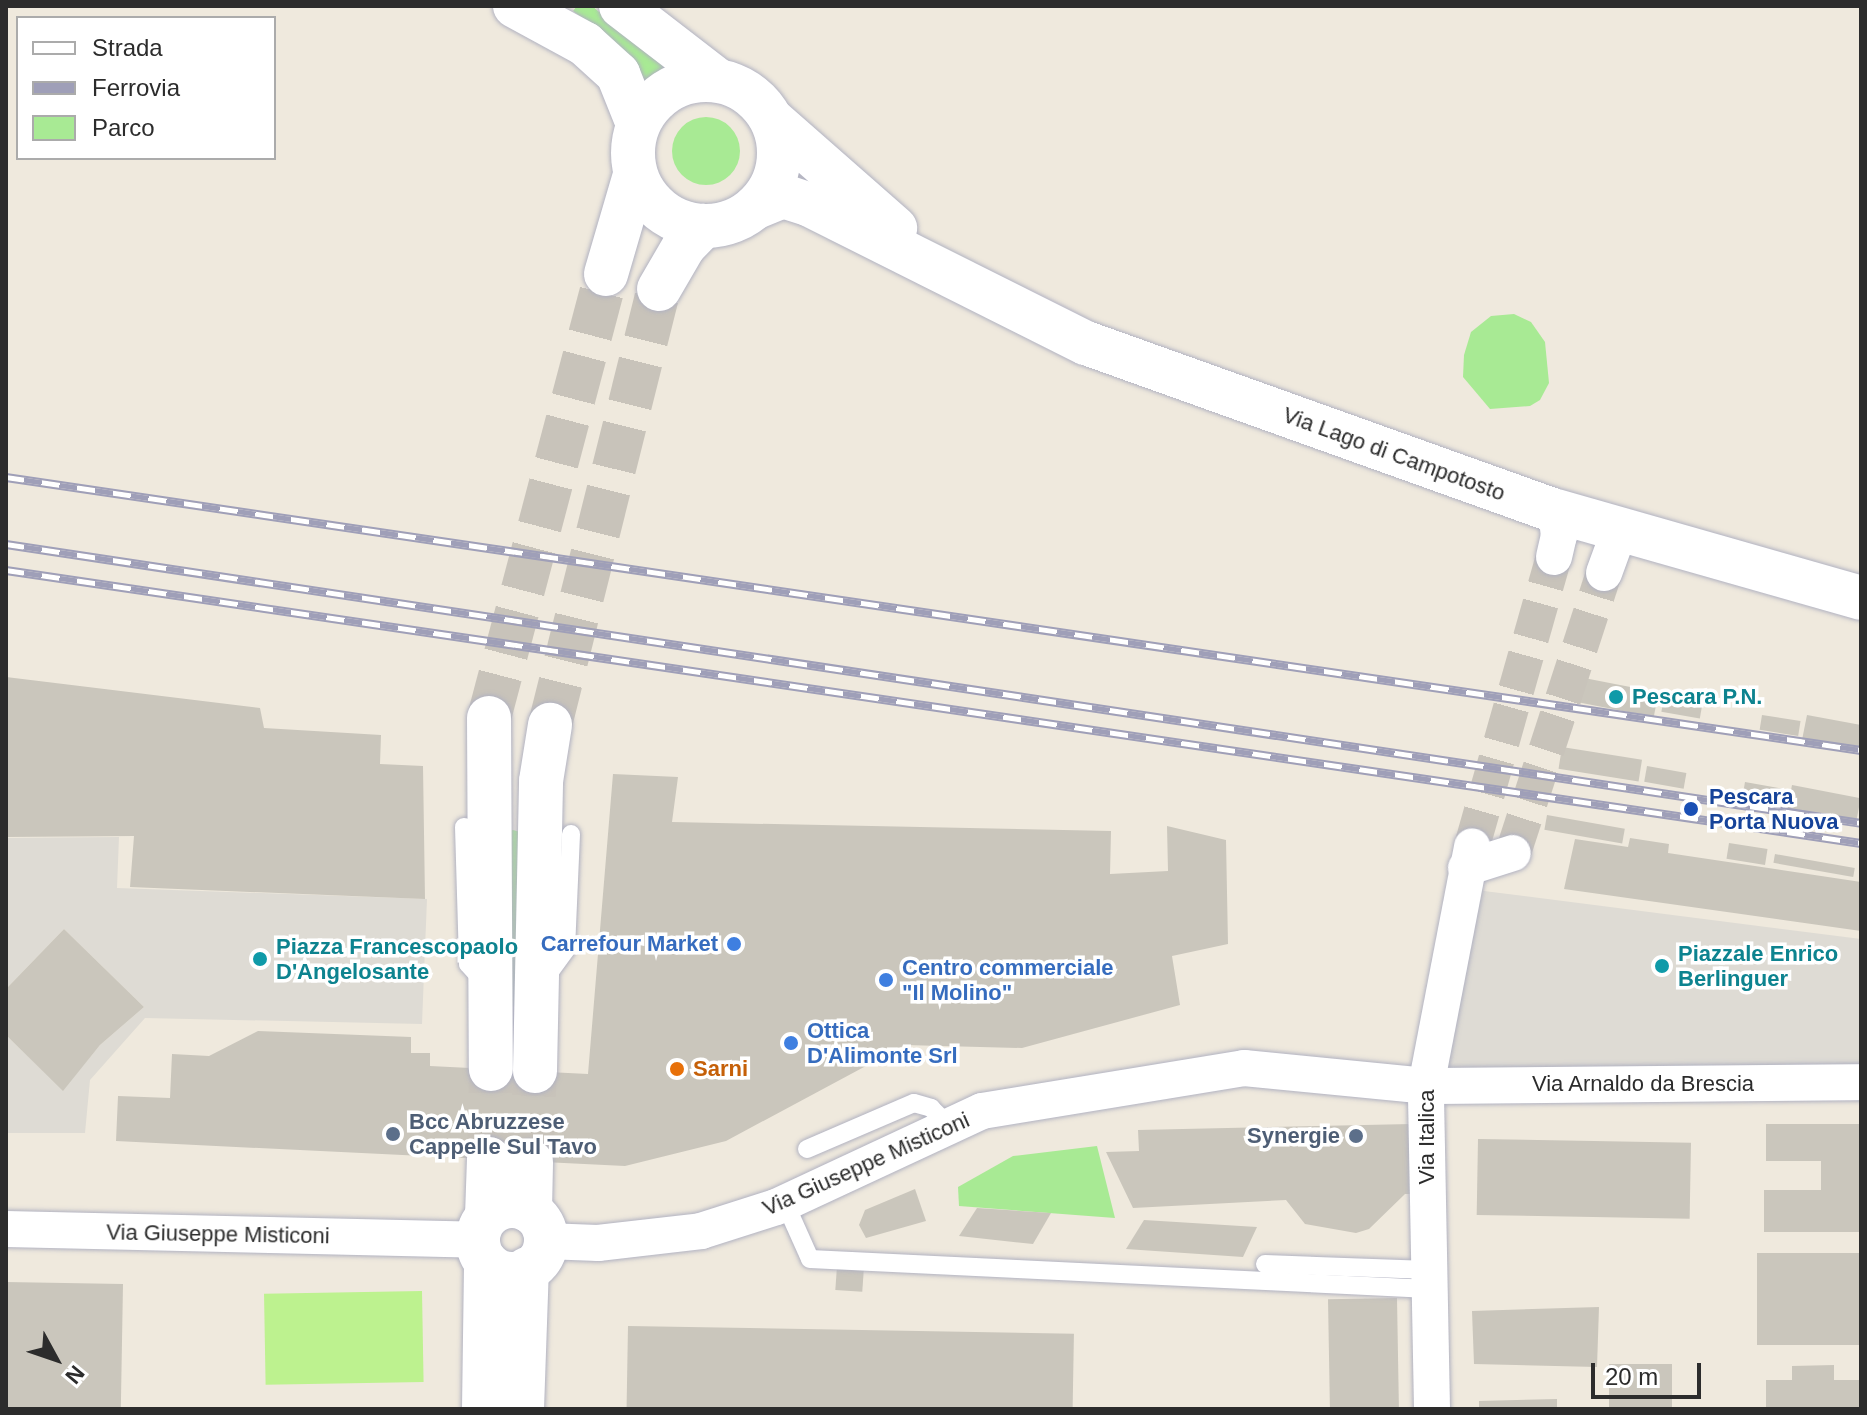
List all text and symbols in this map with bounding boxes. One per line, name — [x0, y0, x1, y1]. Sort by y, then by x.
legend — [16, 16, 276, 160]
text: Strada — [92, 34, 163, 61]
text: Ferrovia — [92, 74, 180, 101]
text: Parco — [92, 114, 155, 141]
street label: Via Lago di Campotosto — [1279, 402, 1509, 506]
place label: Pescara P.N. — [1632, 684, 1762, 710]
marker: Pescara P.N. — [1607, 688, 1625, 706]
place label: Pescara Porta Nuova — [1709, 783, 1839, 834]
marker: Pescara Porta Nuova — [1680, 798, 1702, 820]
place label: Carrefour Market — [541, 931, 718, 957]
place label: Piazza Francescopaolo D'Angelosante — [276, 933, 518, 984]
marker: Carrefour Market — [725, 935, 743, 953]
place label: Piazzale Enrico Berlinguer — [1678, 940, 1838, 992]
marker: Piazza Francescopaolo D'Angelosante — [251, 950, 269, 968]
place label: Centro commerciale "Il Molino" — [902, 954, 1114, 1006]
marker: Piazzale Enrico Berlinguer — [1653, 957, 1671, 975]
marker: Centro commerciale "Il Molino" — [877, 971, 895, 989]
place label: Ottica D'Alimonte Srl — [807, 1017, 958, 1068]
marker: Ottica D'Alimonte Srl — [782, 1034, 800, 1052]
place label: Sarni — [693, 1056, 748, 1082]
marker: Sarni — [668, 1060, 686, 1078]
street label: Via Arnaldo da Brescia — [1531, 1071, 1755, 1097]
street label: Via Italica — [1414, 1090, 1440, 1184]
street label: Via Giuseppe Misticoni — [759, 1107, 973, 1221]
place label: Bcc Abruzzese Cappelle Sul Tavo — [409, 1108, 597, 1160]
place label: Synergie — [1247, 1123, 1340, 1149]
marker: Bcc Abruzzese Cappelle Sul Tavo — [384, 1125, 402, 1143]
marker: Synergie — [1347, 1127, 1365, 1145]
street label: Via Giuseppe Misticoni — [106, 1219, 330, 1249]
north arrow — [16, 1319, 96, 1399]
scale bar — [1595, 1347, 1705, 1397]
text: N — [60, 1361, 89, 1389]
text: 20 m — [1605, 1363, 1658, 1390]

